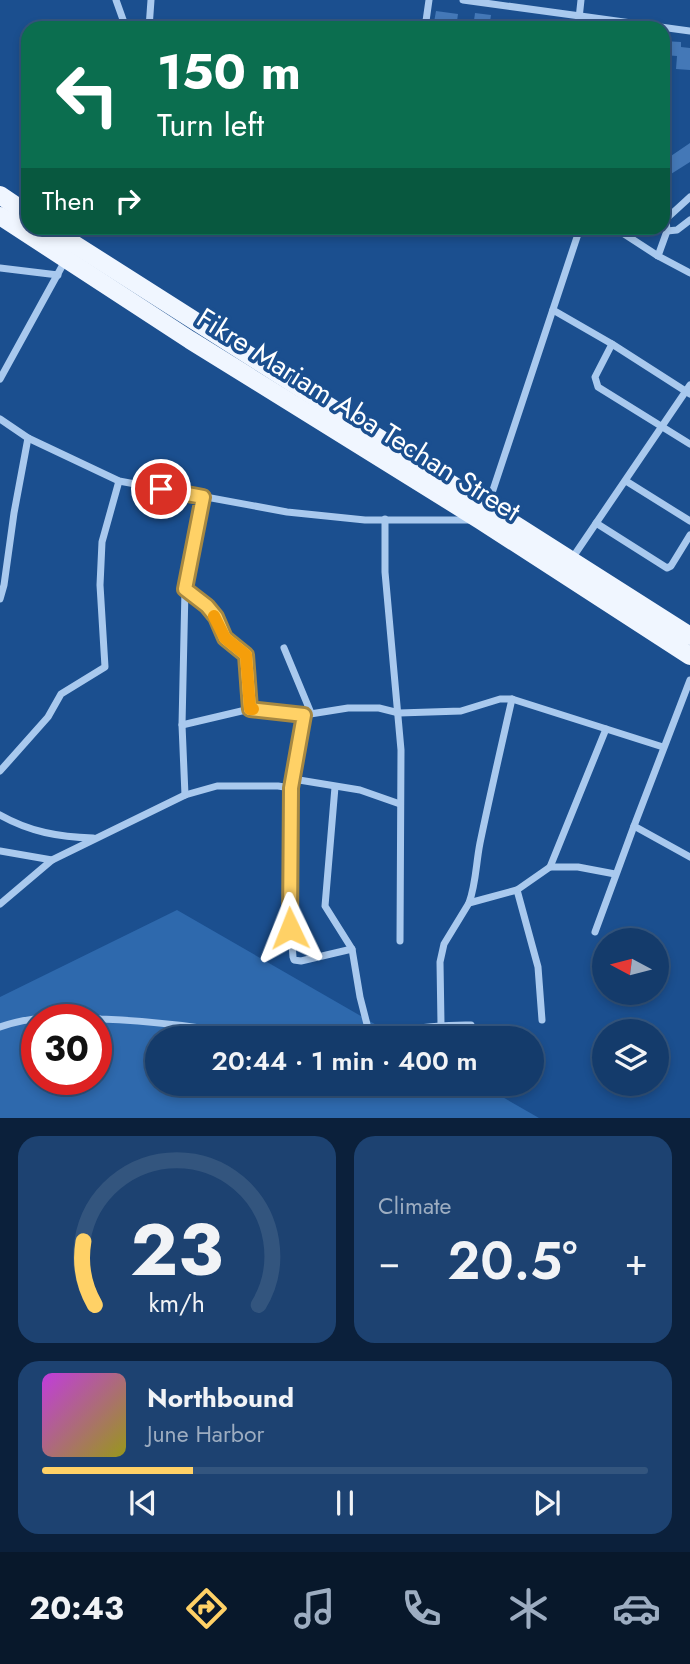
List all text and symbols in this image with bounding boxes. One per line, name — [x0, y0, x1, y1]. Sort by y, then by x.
text: 150 m — [157, 37, 301, 107]
icon: left — [42, 49, 133, 140]
text: Turn left — [157, 102, 264, 148]
text: Then — [42, 182, 95, 220]
icon: right — [109, 182, 147, 220]
street label: Fikre Mariam Aba Techan Street — [189, 298, 529, 531]
pin — [131, 459, 191, 519]
icon: arrive — [142, 470, 180, 508]
position arrow — [253, 891, 327, 965]
north arrow — [592, 928, 668, 1004]
map controls — [592, 928, 669, 1096]
speed limit sign: 30 — [21, 1004, 112, 1095]
button: layers — [592, 1019, 669, 1096]
text: 20:44 · 1 min · 400 m — [212, 1042, 477, 1080]
text: Climate — [378, 1189, 451, 1223]
text: 23 — [131, 1198, 223, 1303]
text: 20.5° — [448, 1223, 577, 1299]
text: − — [378, 1234, 400, 1289]
text: + — [625, 1234, 648, 1289]
text: km/h — [149, 1285, 205, 1321]
text: Northbound — [147, 1379, 294, 1417]
text: June Harbor — [147, 1417, 264, 1451]
icon: previous — [124, 1484, 162, 1522]
icon: pause — [326, 1484, 364, 1522]
icon: next — [528, 1484, 566, 1522]
icon: directions — [182, 1584, 231, 1633]
icon: music — [290, 1584, 339, 1633]
icon: phone — [397, 1584, 446, 1633]
icon: climate — [504, 1584, 553, 1633]
icon: car — [612, 1584, 661, 1633]
text: 20:43 — [29, 1585, 124, 1631]

